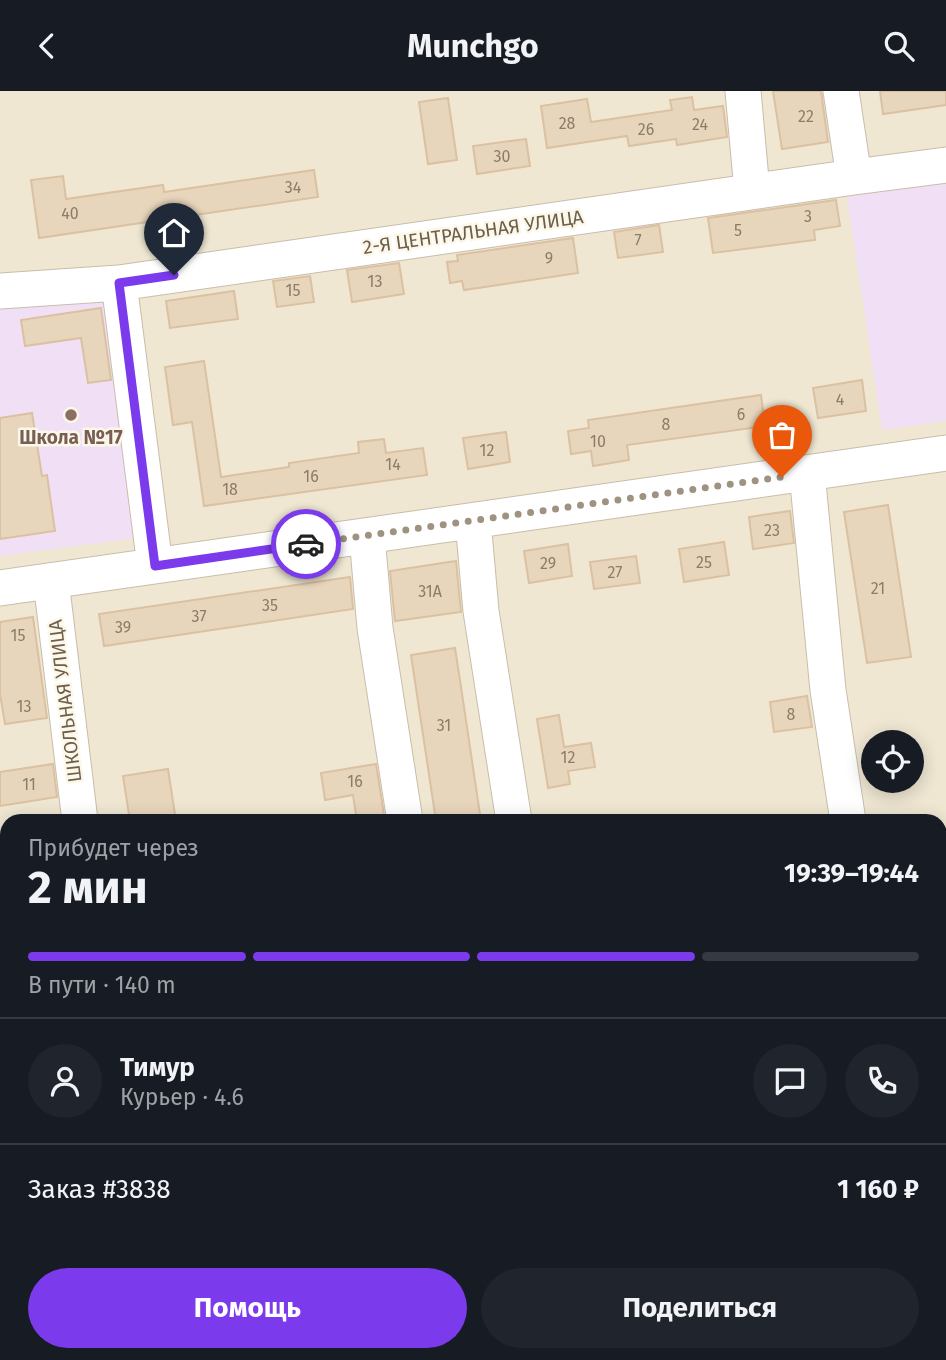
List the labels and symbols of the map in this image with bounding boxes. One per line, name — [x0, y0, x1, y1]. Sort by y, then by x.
house number: 22 — [798, 107, 814, 126]
house number: 28 — [559, 114, 576, 133]
house number: 24 — [692, 115, 708, 134]
house number: 26 — [638, 120, 654, 139]
house number: 30 — [494, 147, 511, 166]
house number: 34 — [285, 178, 302, 197]
pin — [144, 203, 204, 275]
house number: 40 — [61, 204, 79, 223]
street label: 2-Я ЦЕНТРАЛЬНАЯ УЛИЦА — [361, 205, 585, 259]
house number: 3 — [804, 207, 812, 226]
house number: 5 — [734, 221, 742, 240]
house number: 7 — [634, 231, 642, 250]
house number: 9 — [545, 249, 553, 268]
house number: 13 — [368, 272, 382, 291]
house number: 15 — [286, 281, 300, 300]
house number: 4 — [836, 390, 845, 409]
house number: 6 — [737, 405, 745, 424]
pin — [752, 405, 812, 477]
marker: Школа №17 — [63, 407, 79, 423]
house number: 8 — [662, 415, 671, 434]
place label: Школа №17 — [19, 426, 123, 449]
house number: 10 — [590, 432, 606, 451]
house number: 12 — [480, 441, 494, 460]
house number: 14 — [385, 455, 401, 474]
house number: 16 — [303, 467, 319, 486]
house number: 18 — [222, 480, 238, 499]
courier — [271, 509, 341, 579]
house number: 23 — [764, 521, 780, 540]
house number: 25 — [696, 553, 712, 572]
house number: 29 — [540, 554, 556, 573]
house number: 27 — [608, 563, 622, 582]
house number: 21 — [871, 579, 885, 598]
house number: 31А — [418, 582, 443, 601]
house number: 35 — [262, 596, 278, 615]
house number: 37 — [191, 607, 207, 626]
street label: ШКОЛЬНАЯ УЛИЦА — [44, 618, 86, 784]
house number: 39 — [115, 618, 131, 637]
house number: 15 — [11, 626, 25, 645]
house number: 13 — [17, 697, 31, 716]
house number: 8 — [787, 705, 796, 724]
house number: 31 — [437, 716, 451, 735]
house number: 12 — [561, 748, 575, 767]
house number: 16 — [347, 772, 363, 791]
house number: 11 — [22, 775, 36, 794]

